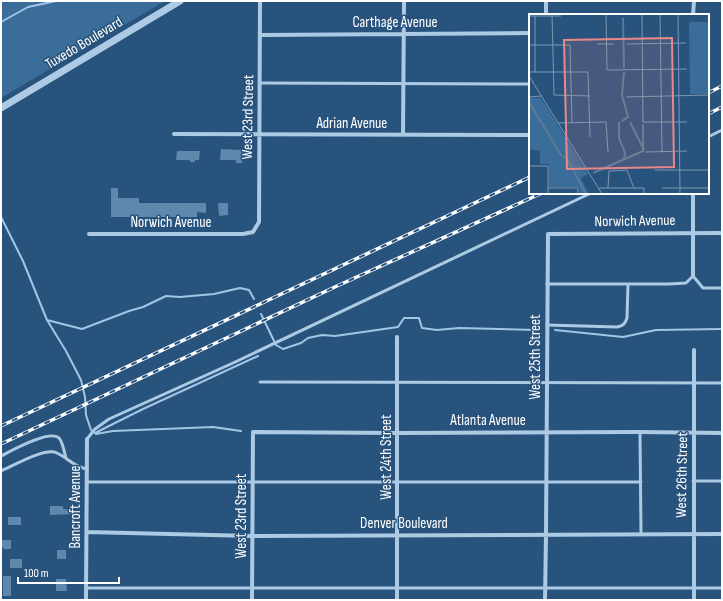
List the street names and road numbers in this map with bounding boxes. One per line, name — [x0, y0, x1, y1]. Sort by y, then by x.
street label: Tuxedo Boulevard — [42, 12, 126, 74]
street label: Carthage Avenue — [352, 13, 438, 32]
street label: West 23rd Street — [238, 74, 258, 160]
street label: Adrian Avenue — [316, 114, 387, 133]
street label: Norwich Avenue — [594, 211, 676, 231]
street label: Norwich Avenue — [130, 213, 212, 232]
street label: West 25th Street — [526, 314, 545, 400]
street label: Atlanta Avenue — [449, 411, 526, 430]
street label: West 24th Street — [377, 414, 396, 500]
street label: West 26th Street — [672, 432, 692, 518]
street label: Bancroft Avenue — [66, 465, 85, 549]
street label: West 23rd Street — [232, 473, 251, 558]
street label: Denver Boulevard — [360, 514, 448, 533]

